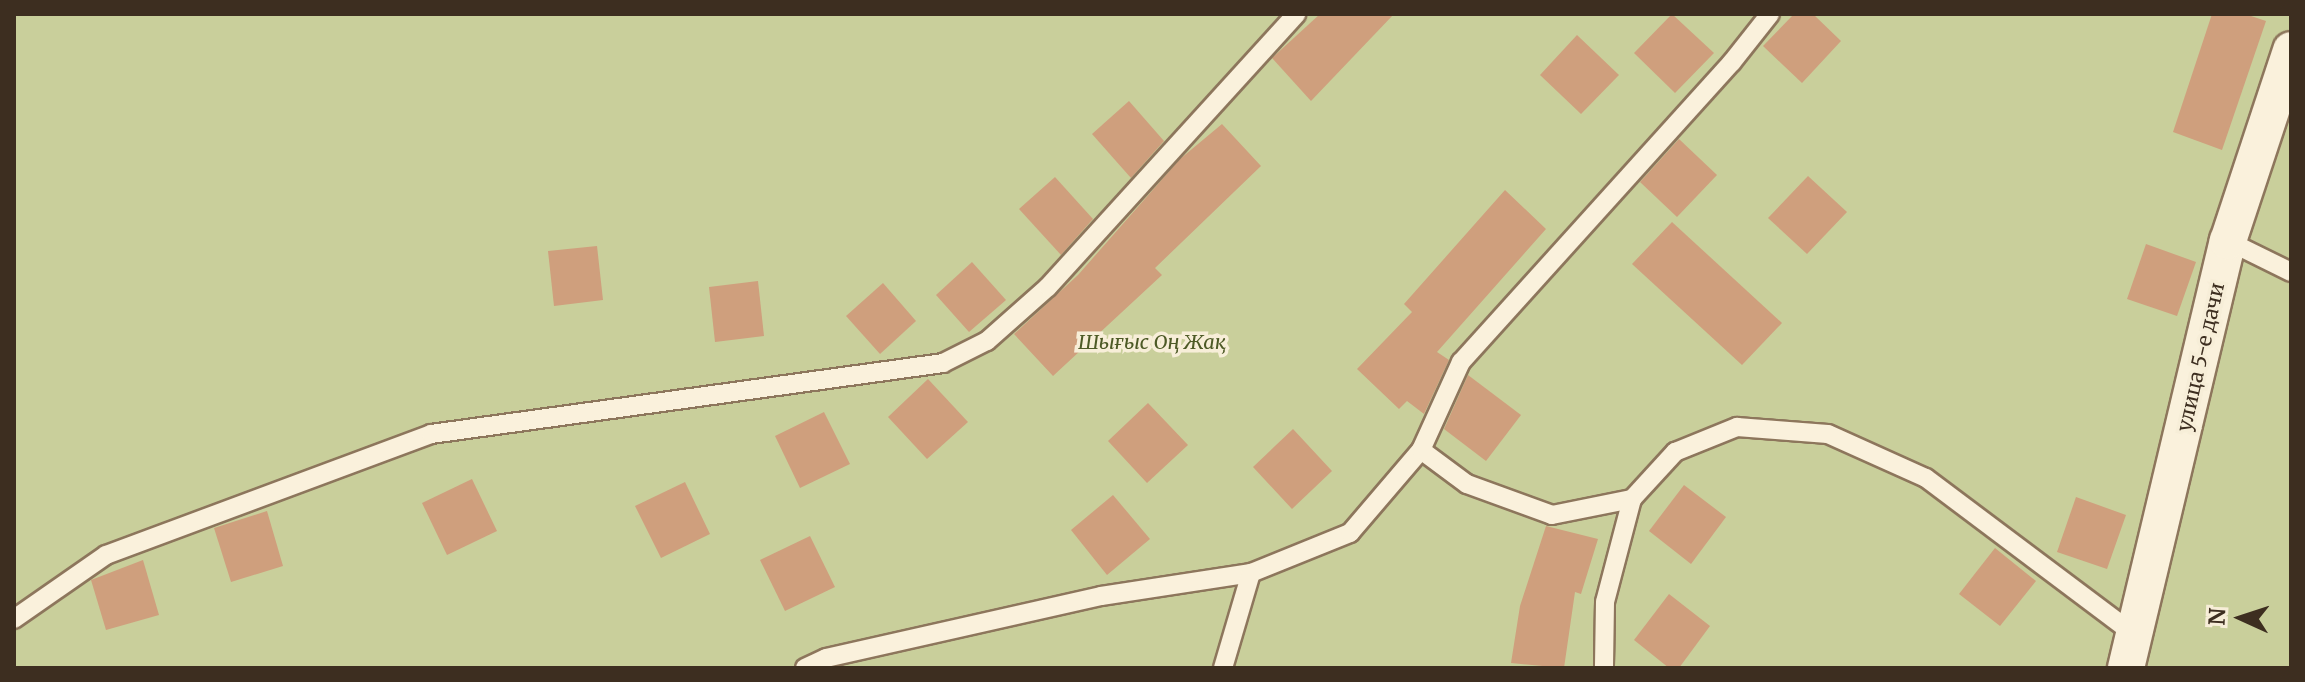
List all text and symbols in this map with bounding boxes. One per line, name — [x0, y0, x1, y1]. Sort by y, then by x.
street label: улица 5-е дачи — [2171, 280, 2229, 434]
park label: Шығыс Оң Жақ — [1078, 329, 1226, 353]
north arrow — [2201, 578, 2281, 658]
text: N — [2203, 607, 2231, 626]

